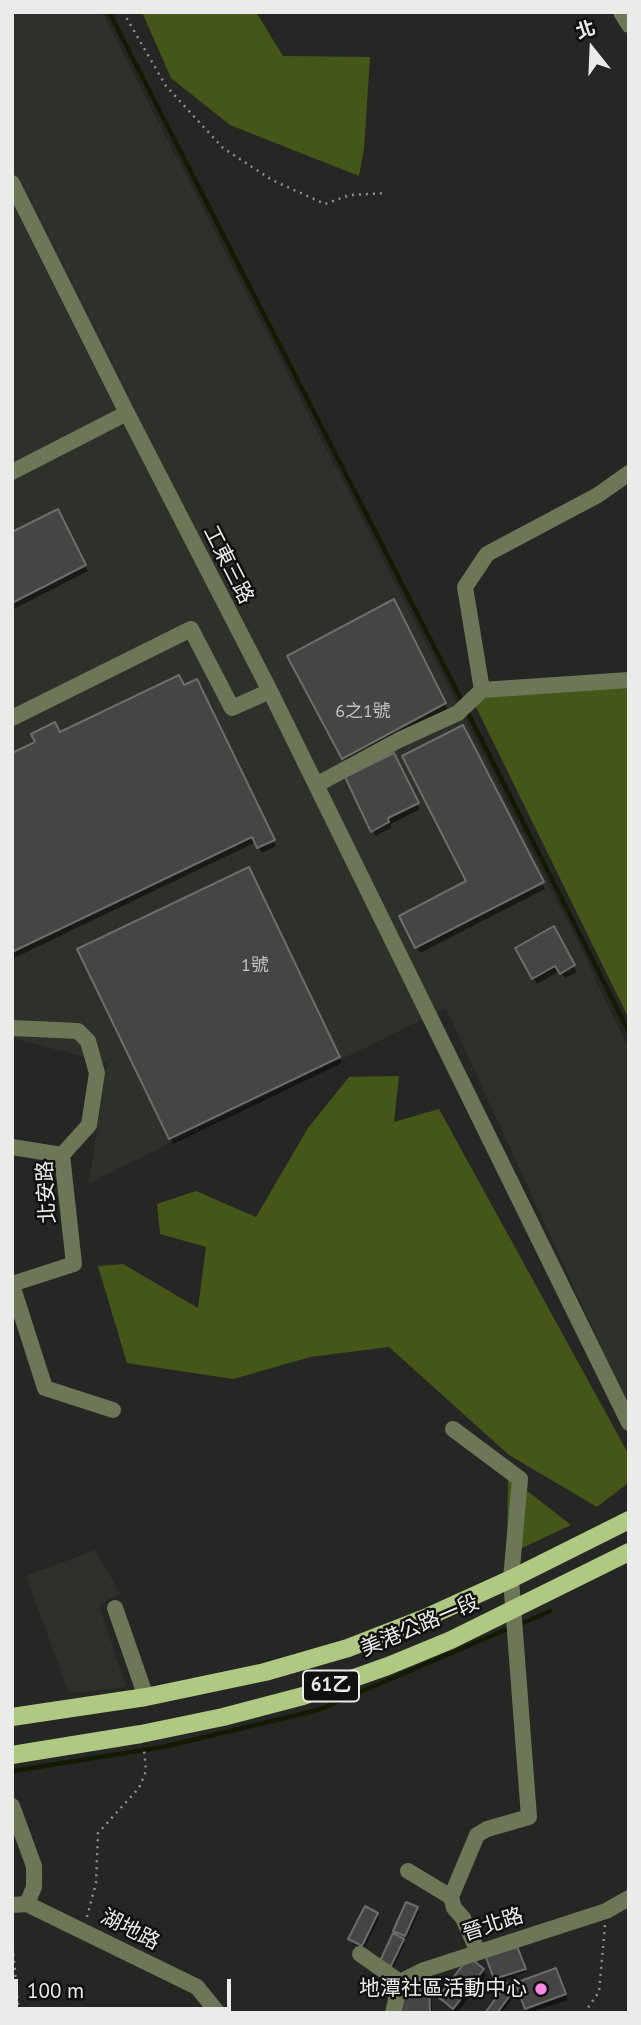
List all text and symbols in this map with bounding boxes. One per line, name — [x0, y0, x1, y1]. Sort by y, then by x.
north arrow — [557, 14, 627, 84]
text: 北 — [573, 15, 598, 43]
street label: 工東三路 — [198, 522, 258, 608]
house number: 6之1號 — [335, 701, 391, 723]
house number: 1號 — [241, 955, 269, 977]
street label: 北安路 — [33, 1160, 61, 1224]
street label: 美港公路一段 — [357, 1590, 483, 1662]
road number: 61乙 — [303, 1670, 359, 1702]
street label: 晉北路 — [459, 1903, 527, 1947]
street label: 湖地路 — [96, 1904, 164, 1956]
scale bar — [18, 1966, 234, 2010]
place label: 地潭社區活動中心 — [359, 1976, 527, 2002]
text: 100 m — [27, 1977, 84, 2004]
marker: 地潭社區活動中心 — [533, 1981, 549, 1997]

